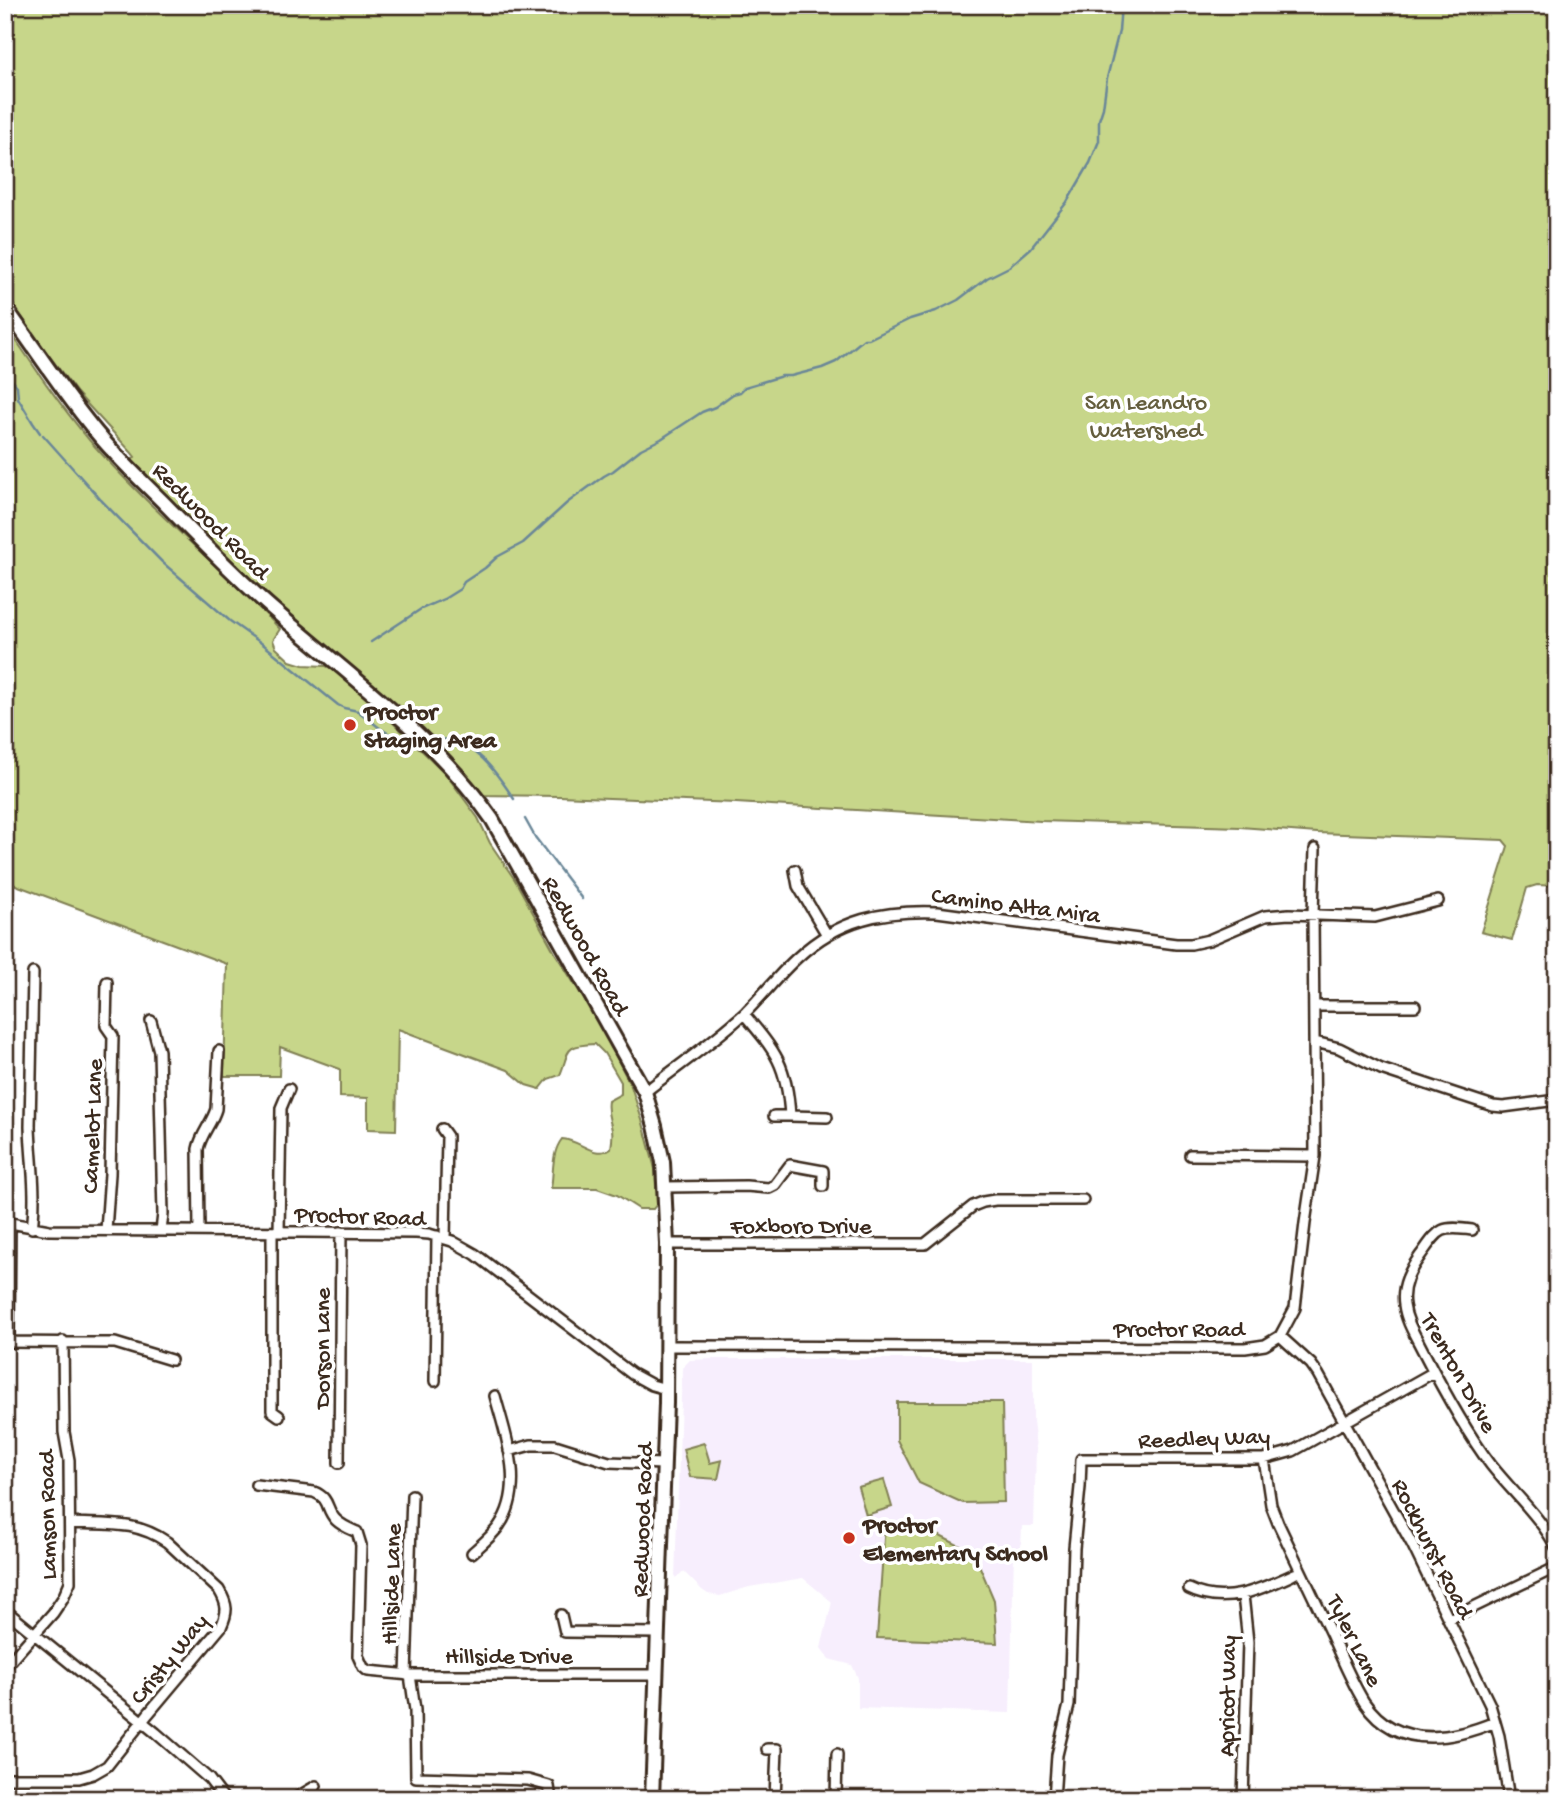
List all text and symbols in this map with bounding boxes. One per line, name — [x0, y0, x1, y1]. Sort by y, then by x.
park label: San Leandro Watershed — [1085, 390, 1207, 447]
street label: Redwood Road — [145, 458, 276, 589]
place label: Proctor Staging Area — [362, 700, 498, 757]
marker: Proctor Staging Area — [342, 717, 358, 733]
street label: Redwood Road — [534, 872, 635, 1023]
street label: Camino Alta Mira — [929, 883, 1102, 932]
street label: Camelot Lane — [78, 1058, 111, 1194]
street label: Proctor Road — [293, 1202, 428, 1235]
street label: Foxboro Drive — [729, 1214, 872, 1243]
street label: Dorson Lane — [310, 1287, 339, 1410]
street label: Trenton Drive — [1411, 1307, 1502, 1440]
street label: Proctor Road — [1112, 1317, 1247, 1346]
street label: Reedley Way — [1138, 1424, 1271, 1457]
street label: Redwood Road — [627, 1440, 662, 1598]
street label: Lamson Road — [34, 1448, 65, 1580]
street label: Rockhurst Road — [1383, 1475, 1479, 1626]
place label: Proctor Elementary School — [861, 1513, 1048, 1570]
street label: Hillside Lane — [377, 1522, 410, 1645]
marker: Proctor Elementary School — [841, 1530, 857, 1546]
street label: Tyler Lane — [1317, 1589, 1388, 1693]
street label: Cristy Way — [125, 1609, 216, 1711]
street label: Apricot Way — [1214, 1635, 1245, 1757]
street label: Hillside Drive — [445, 1644, 574, 1673]

